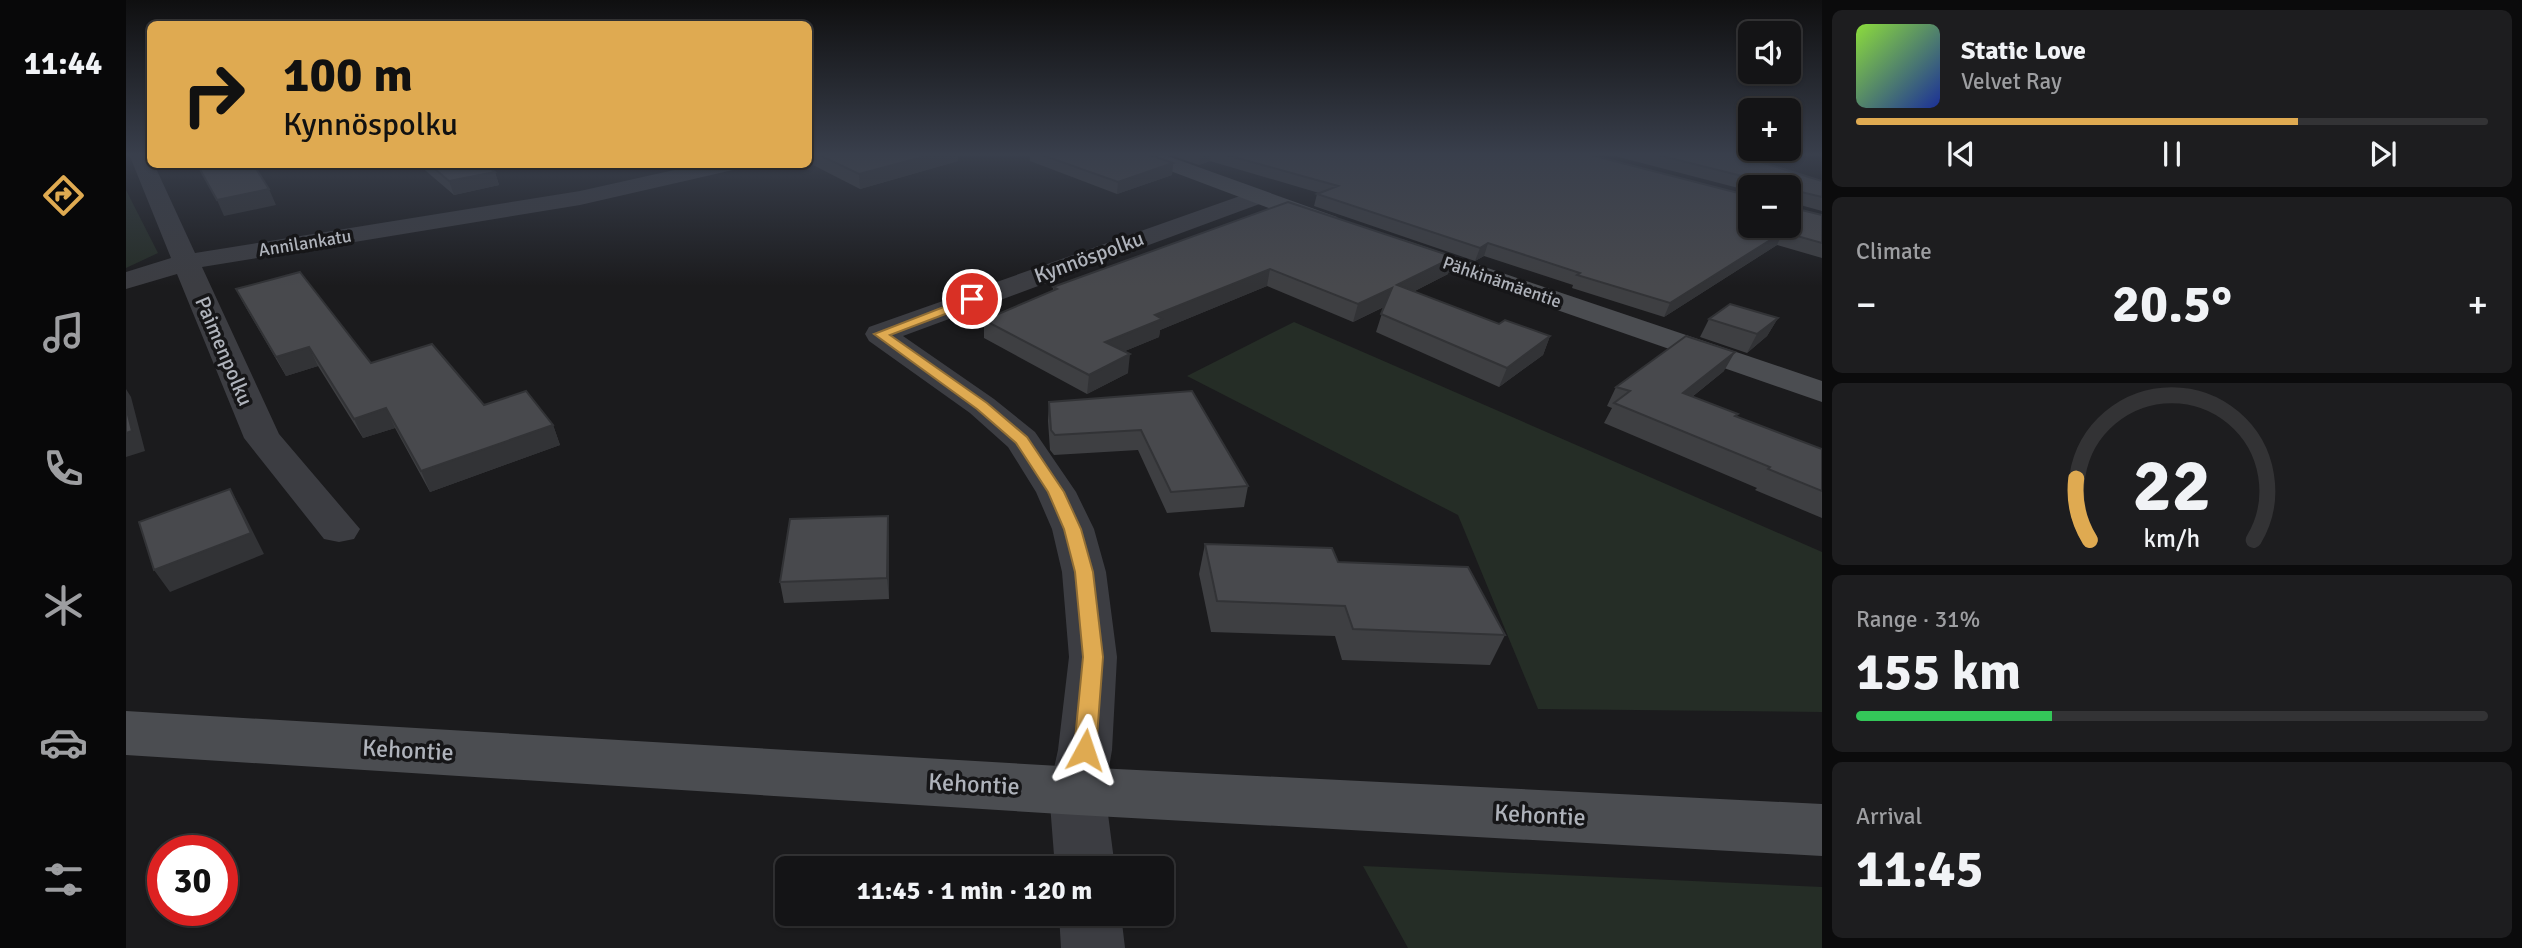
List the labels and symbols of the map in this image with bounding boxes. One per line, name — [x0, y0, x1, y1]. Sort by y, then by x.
street label: Annilankatu — [257, 225, 353, 261]
street label: Kynnöspolku — [1031, 225, 1147, 289]
street label: Pähkinämäentie — [1440, 251, 1564, 313]
pin — [942, 269, 1002, 329]
street label: Paimenpolku — [189, 292, 259, 410]
position arrow — [1048, 713, 1122, 787]
street label: Kehontie — [361, 733, 455, 767]
street label: Kehontie — [927, 767, 1021, 801]
street label: Kehontie — [1493, 798, 1587, 832]
speed limit sign: 30 — [147, 835, 238, 926]

